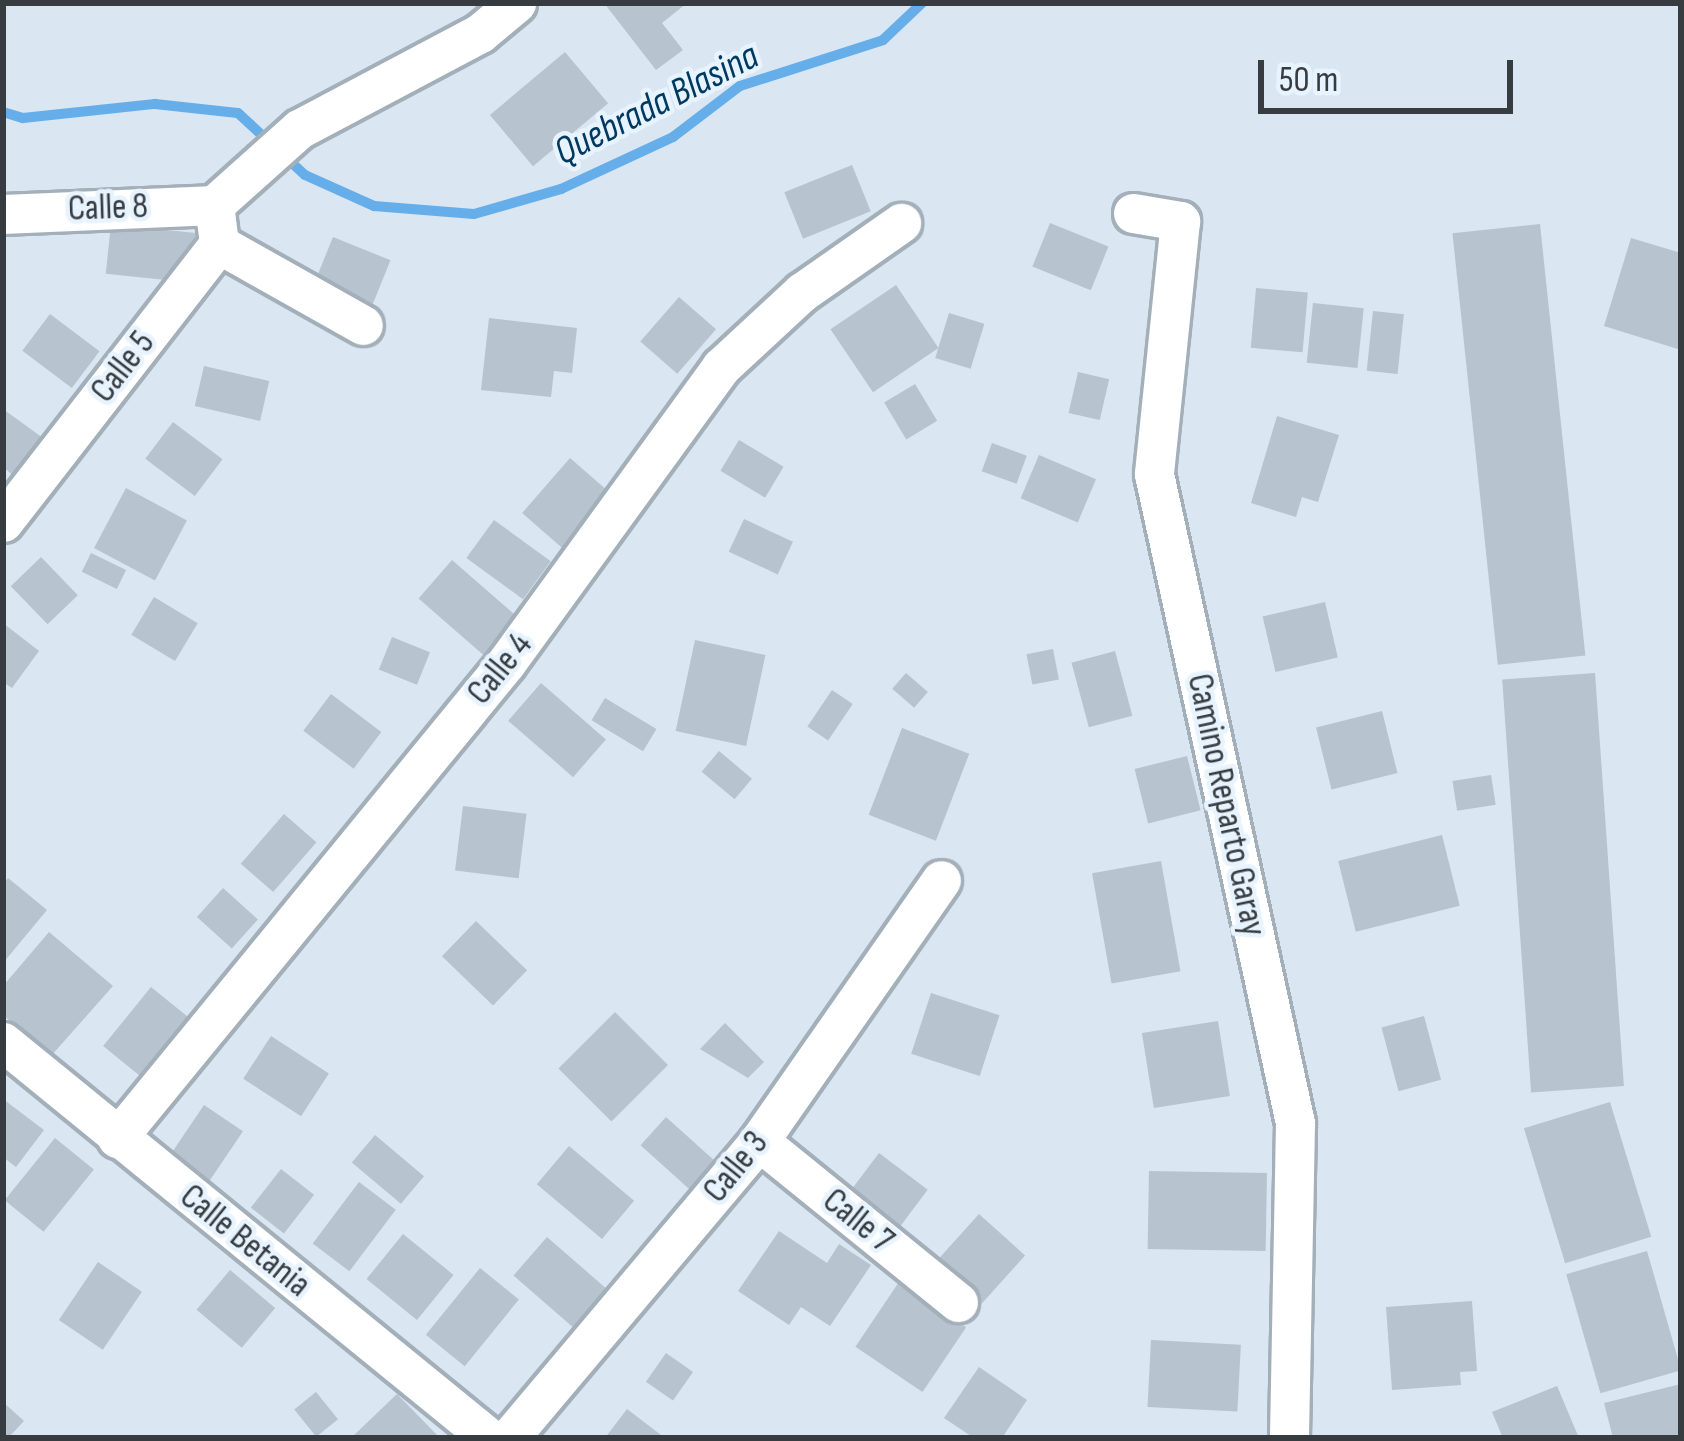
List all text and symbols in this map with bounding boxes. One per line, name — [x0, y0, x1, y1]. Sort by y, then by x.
water label: Quebrada Blasina — [547, 34, 767, 176]
scale bar — [1264, 36, 1519, 110]
text: 50 m — [1279, 59, 1338, 102]
street label: Calle 8 — [67, 185, 149, 231]
street label: Calle 5 — [82, 323, 164, 411]
street label: Calle 4 — [458, 625, 542, 713]
street label: Camino Reparto Garay — [1177, 670, 1275, 940]
street label: Calle 3 — [694, 1123, 778, 1211]
street label: Calle Betania — [171, 1175, 319, 1307]
street label: Calle 7 — [814, 1179, 902, 1263]

